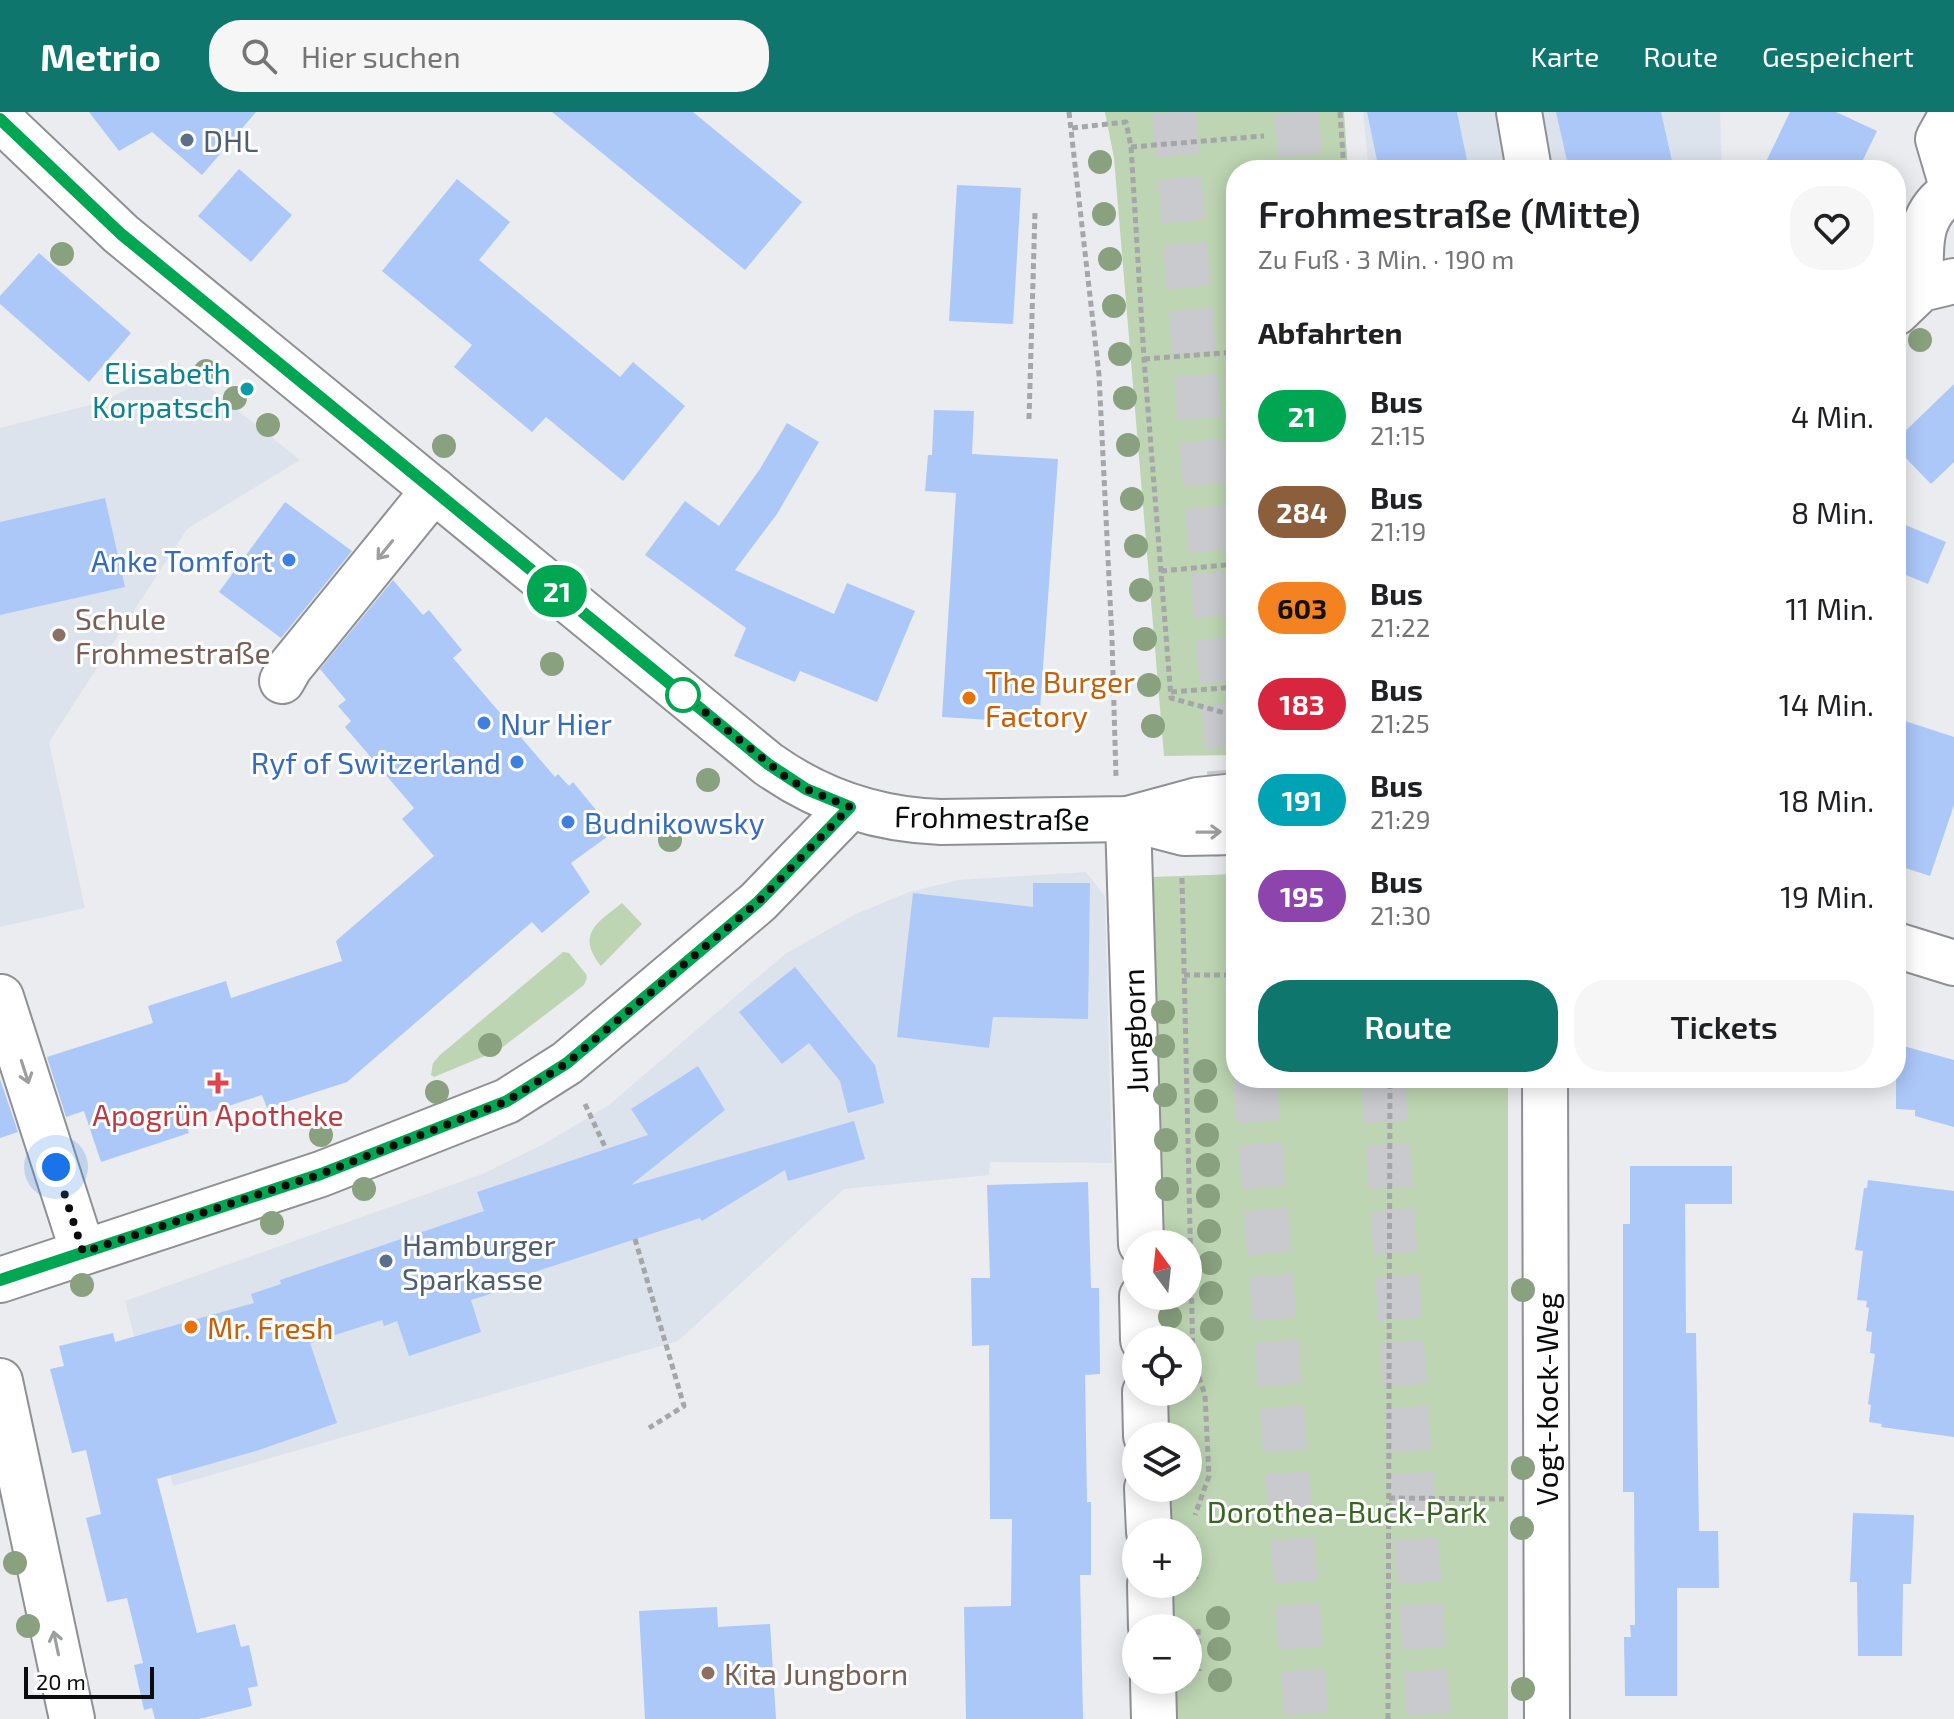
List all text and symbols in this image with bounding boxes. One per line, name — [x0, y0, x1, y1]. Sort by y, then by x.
search box — [209, 20, 769, 92]
text: Metrio — [40, 33, 161, 79]
icon: search — [237, 34, 281, 78]
text: Hier suchen — [301, 38, 461, 74]
text: Karte — [1530, 39, 1599, 73]
text: Route — [1643, 39, 1718, 73]
text: Gespeichert — [1762, 39, 1914, 73]
place label: DHL — [203, 122, 258, 158]
marker: DHL — [178, 131, 196, 149]
button: heart — [1790, 186, 1874, 270]
text: Frohmestraße (Mitte) — [1258, 190, 1641, 236]
text: Zu Fuß · 3 Min. · 190 m — [1258, 243, 1514, 274]
text: Abfahrten — [1258, 314, 1403, 350]
place label: Elisabeth Korpatsch — [92, 354, 231, 424]
marker: Elisabeth Korpatsch — [238, 380, 256, 398]
text: Bus — [1370, 383, 1423, 419]
text: 4 Min. — [1791, 398, 1874, 434]
text: 21 — [1288, 399, 1316, 433]
text: 21:15 — [1370, 419, 1425, 450]
text: Bus — [1370, 479, 1423, 515]
text: 8 Min. — [1791, 494, 1874, 530]
text: 284 — [1276, 495, 1328, 529]
text: 21:19 — [1370, 515, 1426, 546]
one-way arrow — [376, 540, 394, 560]
place label: Anke Tomfort — [91, 542, 273, 578]
marker: Anke Tomfort — [280, 551, 298, 569]
line badge: 21 — [521, 565, 593, 617]
text: 21 — [543, 574, 571, 608]
text: Bus — [1370, 575, 1423, 611]
text: 11 Min. — [1785, 590, 1874, 626]
text: 603 — [1277, 591, 1327, 625]
place label: Schule Frohmestraße — [75, 600, 271, 670]
text: 21:22 — [1370, 611, 1430, 642]
marker: Schule Frohmestraße — [50, 626, 68, 644]
place label: The Burger Factory — [985, 663, 1135, 733]
text: Bus — [1370, 671, 1423, 707]
unlabelled marker — [666, 678, 700, 712]
text: 14 Min. — [1779, 686, 1874, 722]
text: 183 — [1279, 687, 1325, 721]
marker: The Burger Factory — [960, 689, 978, 707]
place label: Nur Hier — [500, 705, 612, 741]
text: 21:25 — [1370, 707, 1430, 738]
marker: Nur Hier — [475, 714, 493, 732]
place label: Ryf of Switzerland — [251, 744, 501, 780]
marker: Ryf of Switzerland — [508, 753, 526, 771]
text: Bus — [1370, 767, 1423, 803]
text: 18 Min. — [1779, 782, 1874, 818]
text: 191 — [1282, 783, 1322, 817]
street label: Frohmestraße — [894, 797, 1090, 837]
text: 21:29 — [1370, 803, 1431, 834]
place label: Budnikowsky — [584, 804, 765, 840]
marker: Budnikowsky — [559, 813, 577, 831]
one-way arrow — [1195, 824, 1222, 840]
text: Bus — [1370, 863, 1423, 899]
text: 19 Min. — [1780, 878, 1874, 914]
text: 195 — [1280, 879, 1324, 913]
text: 21:30 — [1370, 899, 1431, 930]
street label: Jungborn — [1114, 968, 1154, 1094]
button: Route — [1258, 980, 1558, 1072]
button: Tickets — [1574, 980, 1874, 1072]
one-way arrow — [19, 1059, 34, 1084]
marker: Apogrün Apotheke — [209, 1074, 227, 1092]
place label: Apogrün Apotheke — [92, 1096, 344, 1132]
your location — [36, 1147, 76, 1187]
place label: Hamburger Sparkasse — [402, 1226, 556, 1296]
north arrow — [1122, 1230, 1202, 1310]
map controls — [1122, 1230, 1202, 1694]
marker: Hamburger Sparkasse — [377, 1252, 395, 1270]
street label: Vogt-Kock-Weg — [1528, 1292, 1564, 1506]
place label: Mr. Fresh — [207, 1309, 333, 1345]
marker: Mr. Fresh — [182, 1318, 200, 1336]
button: locate — [1122, 1326, 1202, 1406]
button: layers — [1122, 1422, 1202, 1502]
park label: Dorothea-Buck-Park — [1207, 1493, 1487, 1529]
button: + — [1122, 1518, 1202, 1598]
button: − — [1122, 1614, 1202, 1694]
one-way arrow — [48, 1630, 63, 1656]
place label: Kita Jungborn — [724, 1655, 908, 1691]
scale bar — [24, 1663, 154, 1699]
marker: Kita Jungborn — [699, 1664, 717, 1682]
text: 20 m — [36, 1668, 86, 1694]

